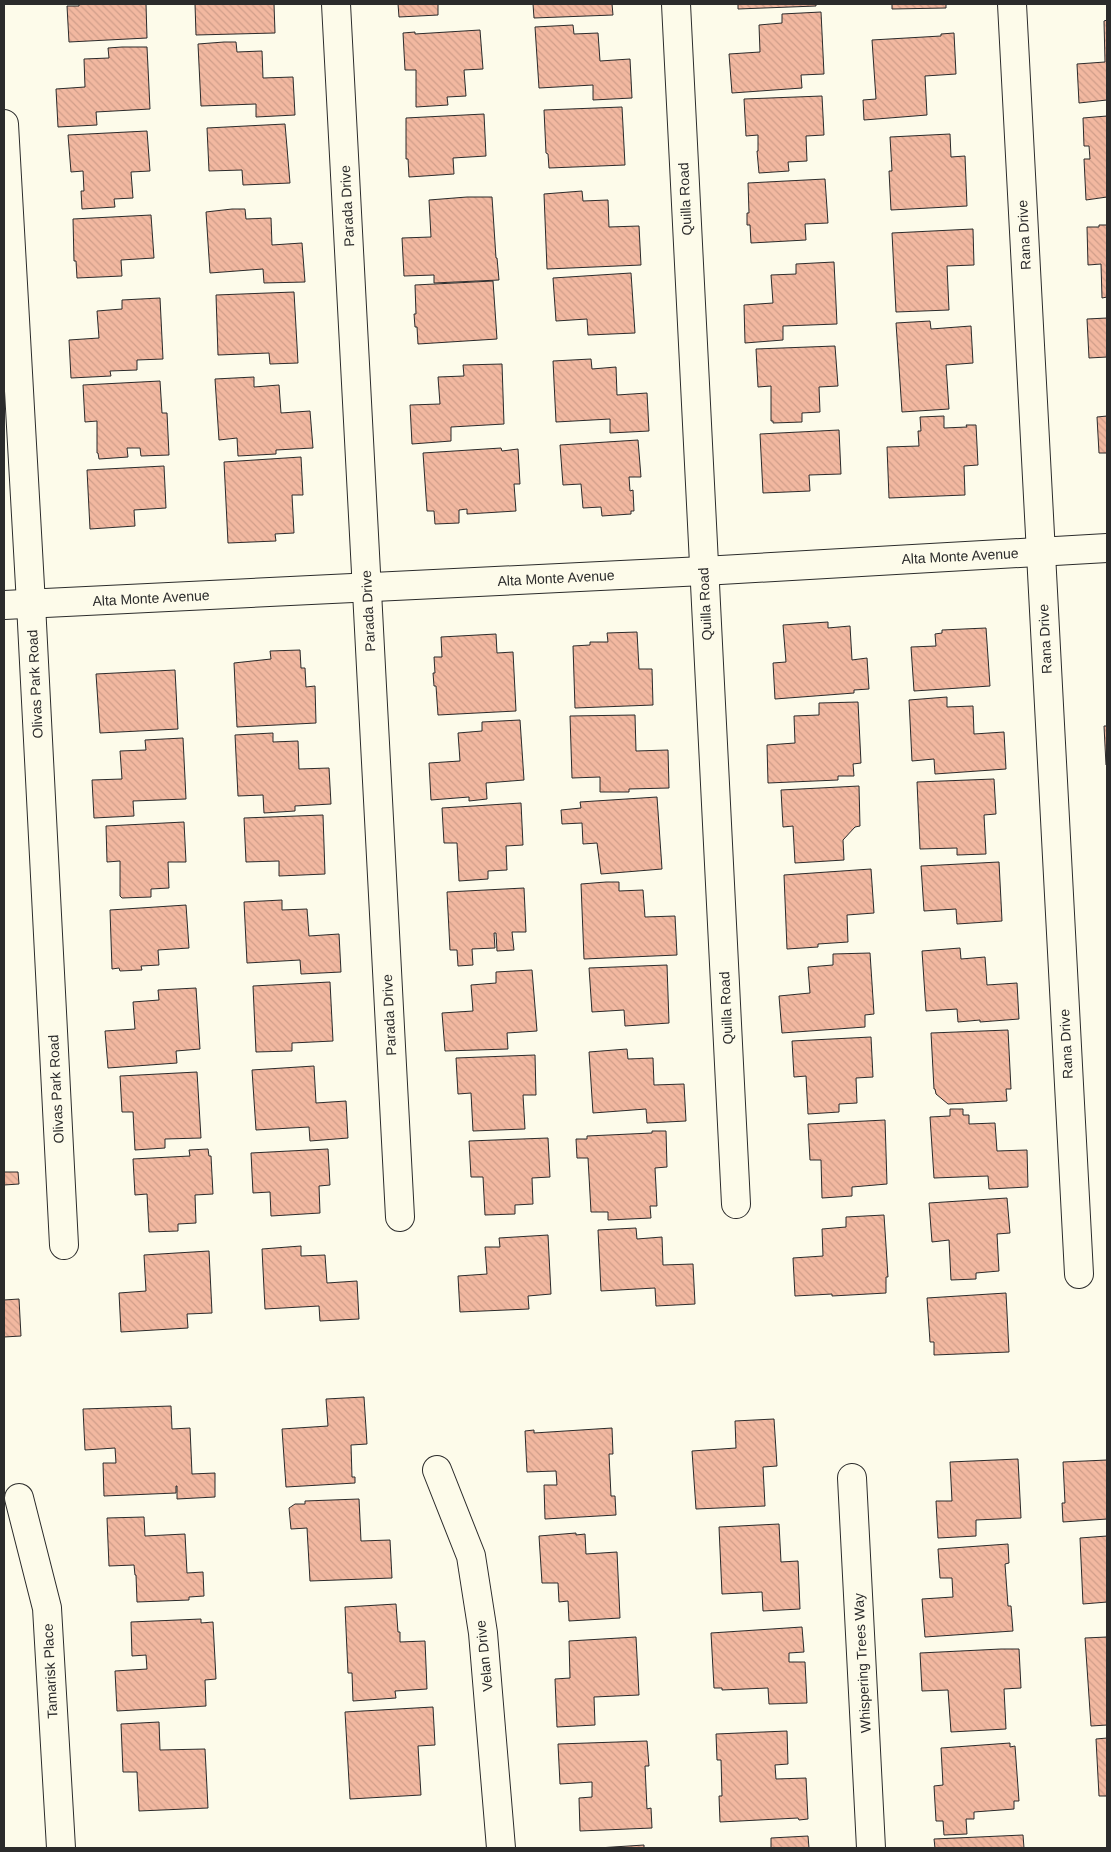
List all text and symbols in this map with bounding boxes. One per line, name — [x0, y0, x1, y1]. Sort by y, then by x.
street label: Quilla Road — [675, 162, 695, 236]
street label: Parada Drive — [337, 165, 357, 247]
street label: Rana Drive — [1014, 199, 1034, 270]
street label: Alta Monte Avenue — [901, 545, 1019, 567]
street label: Alta Monte Avenue — [497, 567, 615, 589]
street label: Quilla Road — [695, 567, 715, 641]
street label: Parada Drive — [358, 570, 378, 652]
street label: Alta Monte Avenue — [92, 587, 210, 609]
street label: Rana Drive — [1035, 603, 1055, 674]
street label: Olivas Park Road — [24, 629, 46, 739]
street label: Quilla Road — [716, 971, 736, 1045]
street label: Parada Drive — [379, 974, 399, 1056]
street label: Rana Drive — [1056, 1008, 1076, 1079]
street label: Olivas Park Road — [45, 1034, 67, 1144]
street label: Whispering Trees Way — [850, 1593, 874, 1733]
street label: Velan Drive — [472, 1619, 496, 1692]
street label: Tamarisk Place — [40, 1623, 60, 1719]

